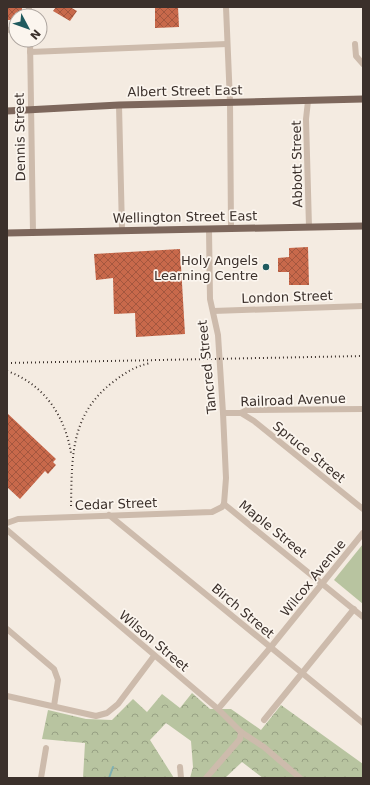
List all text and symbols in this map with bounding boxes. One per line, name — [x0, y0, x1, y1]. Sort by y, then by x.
north arrow — [8, 8, 48, 48]
text: N — [27, 26, 43, 42]
street label: Albert Street East — [127, 82, 243, 100]
street label: Dennis Street — [12, 93, 28, 181]
street label: Abbott Street — [289, 120, 305, 208]
street label: Wellington Street East — [113, 208, 257, 226]
place label: Holy Angels Learning Centre — [154, 253, 258, 283]
marker: Holy Angels Learning Centre — [261, 262, 271, 272]
street label: London Street — [241, 288, 333, 306]
street label: Tancred Street — [195, 319, 219, 416]
street label: Railroad Avenue — [240, 391, 346, 409]
street label: Spruce Street — [270, 418, 348, 486]
street label: Cedar Street — [75, 495, 157, 513]
street label: Maple Street — [236, 497, 310, 561]
street label: Wilcox Avenue — [277, 537, 349, 619]
street label: Birch Street — [209, 581, 277, 641]
street label: Wilson Street — [116, 607, 192, 675]

